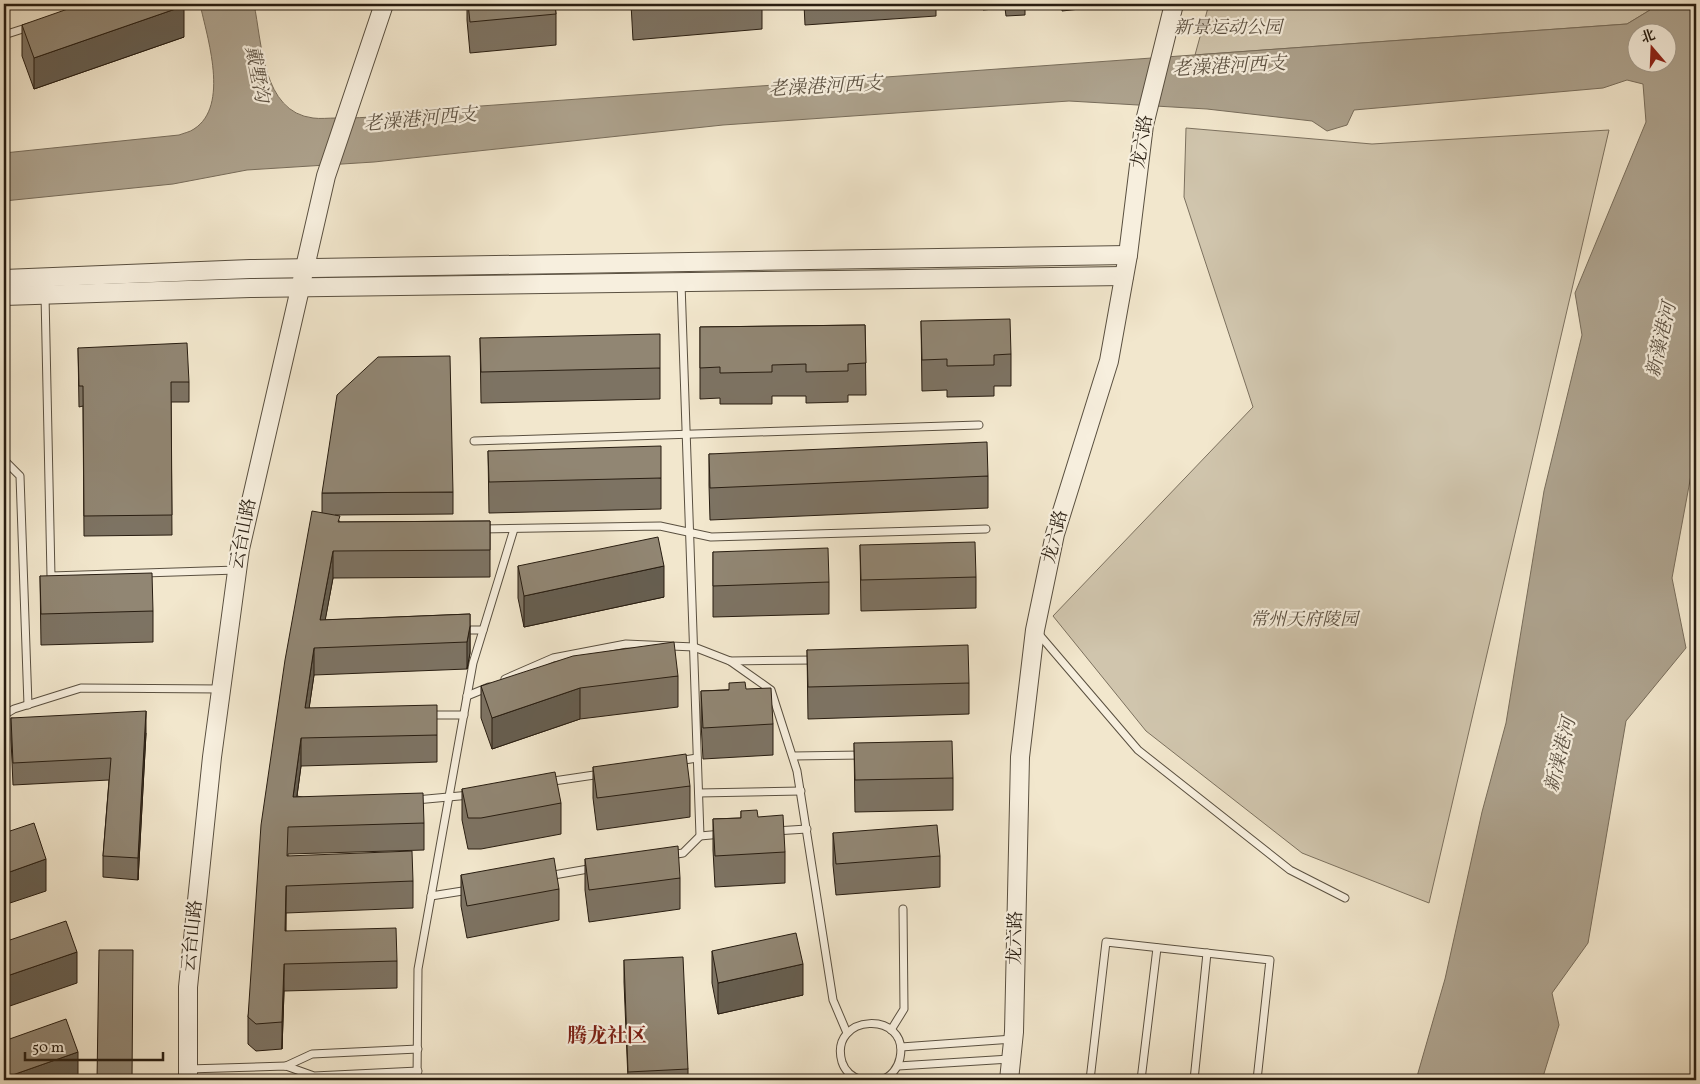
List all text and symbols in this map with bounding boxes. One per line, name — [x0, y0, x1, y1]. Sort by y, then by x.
park label: 新景运动公园 — [1174, 16, 1285, 41]
north arrow — [1628, 22, 1678, 72]
text: 北 — [1639, 26, 1658, 48]
water label: 戴墅沟 — [238, 44, 275, 107]
water label: 老澡港河西支 — [1171, 51, 1290, 83]
water label: 老澡港河西支 — [767, 71, 886, 103]
water label: 老澡港河西支 — [362, 102, 481, 138]
street label: 龙六路 — [1126, 113, 1160, 171]
water label: 新藻港河 — [1641, 297, 1684, 380]
street label: 云台山路 — [225, 496, 263, 572]
street label: 龙六路 — [1037, 508, 1075, 566]
park label: 常州天府陵园 — [1250, 608, 1361, 633]
water label: 新澡港河 — [1539, 712, 1584, 795]
street label: 云台山路 — [177, 899, 209, 973]
street label: 龙六路 — [1003, 911, 1029, 965]
district label: 腾龙社区 — [567, 1023, 647, 1051]
scale bar — [25, 1029, 162, 1061]
text: 50 m — [32, 1038, 64, 1059]

